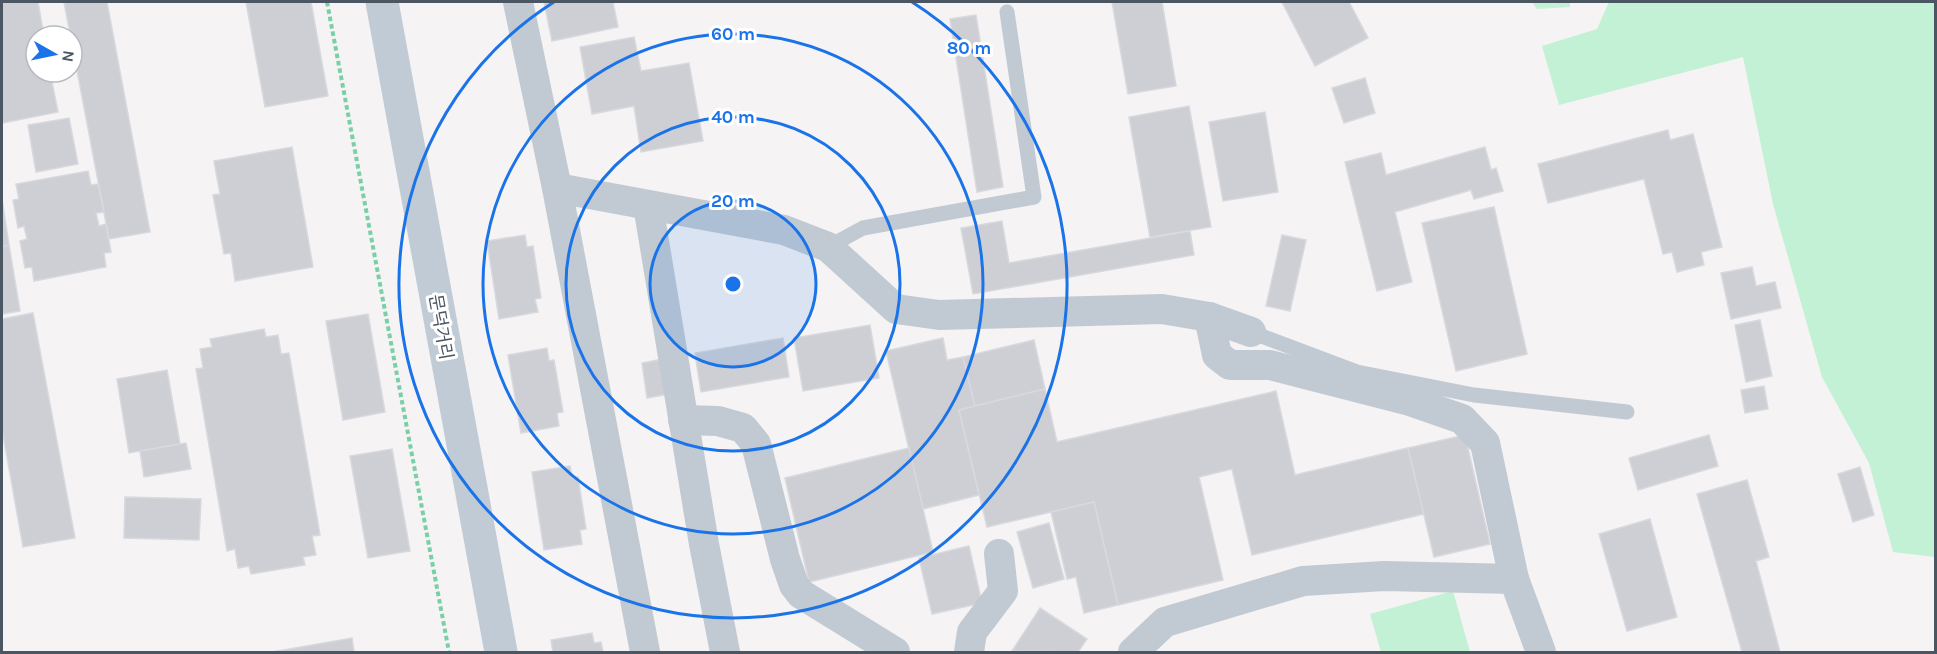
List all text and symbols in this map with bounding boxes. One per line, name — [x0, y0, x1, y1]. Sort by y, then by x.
text: 60 m — [711, 23, 755, 45]
north arrow — [24, 24, 84, 84]
text: 80 m — [947, 37, 991, 59]
text: N — [58, 49, 79, 63]
text: 40 m — [711, 106, 755, 128]
text: 20 m — [711, 190, 755, 212]
centre of rings — [723, 274, 743, 294]
street label: 문덕거리 — [424, 292, 458, 362]

